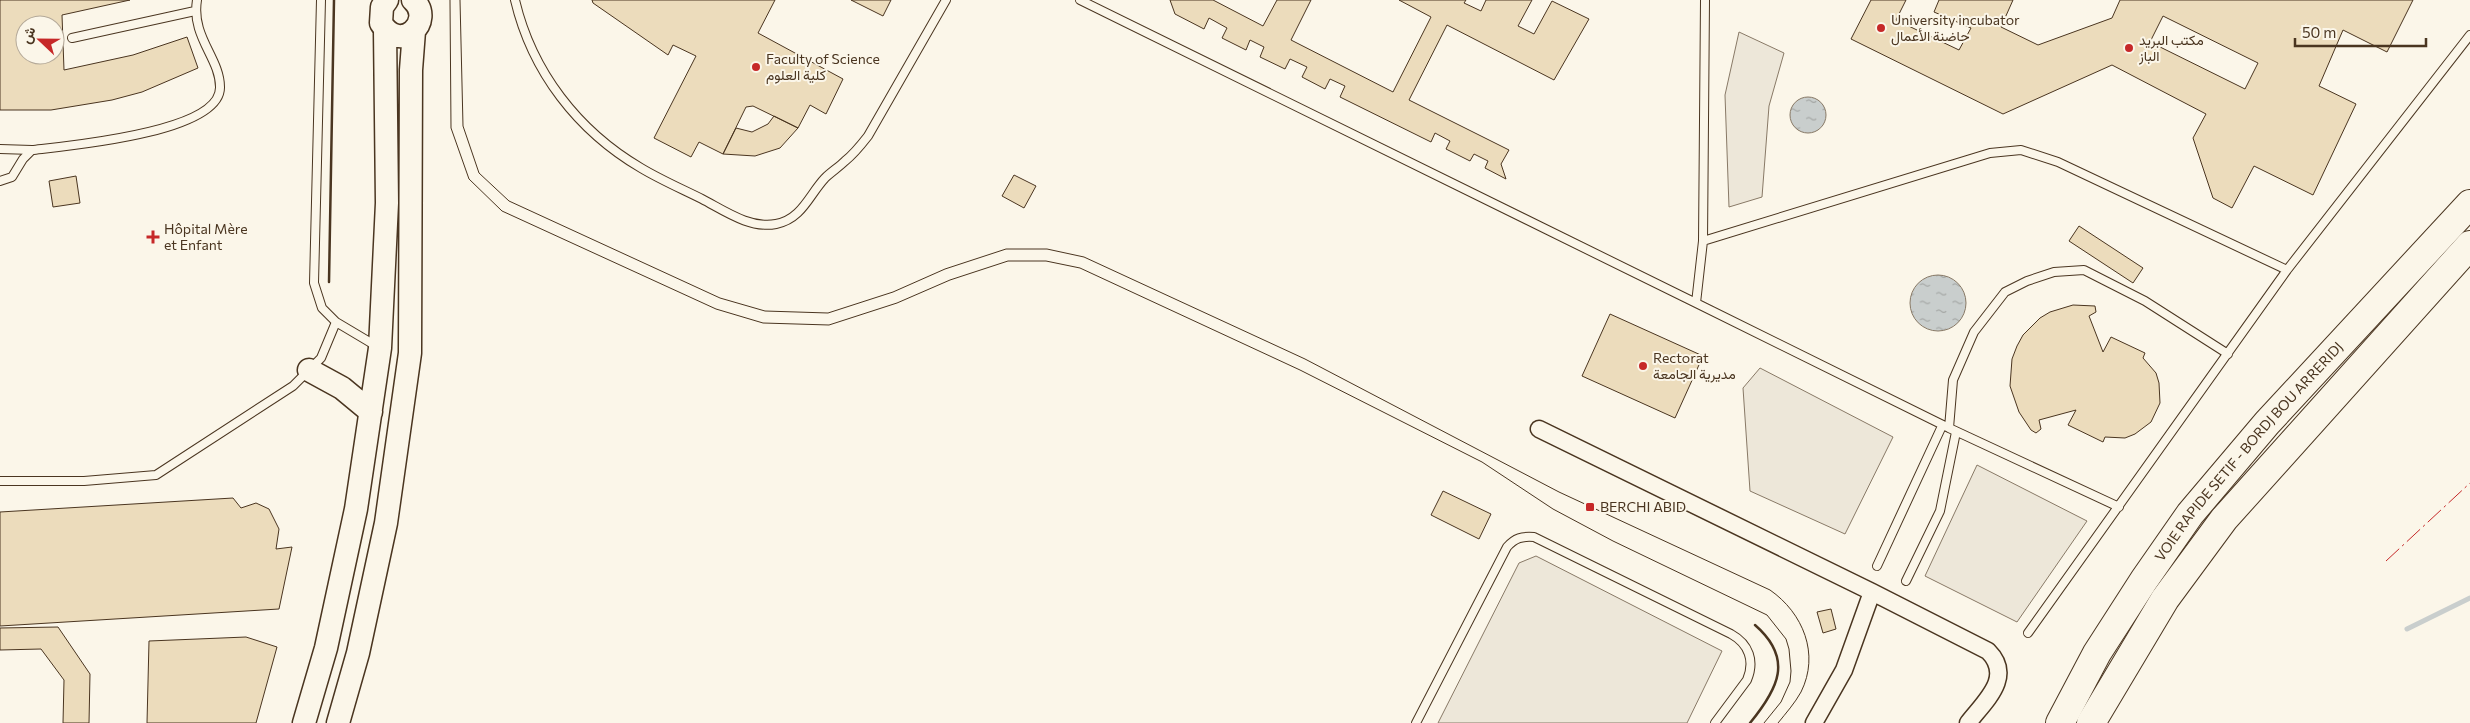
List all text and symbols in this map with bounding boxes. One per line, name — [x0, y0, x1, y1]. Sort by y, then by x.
place label: University incubator حاضنة الأعمال — [1891, 11, 2020, 46]
north arrow — [15, 15, 65, 65]
scale bar — [2295, 15, 2426, 47]
marker: University incubator حاضنة الأعمال — [1875, 22, 1887, 34]
text: 50 m — [2302, 23, 2336, 41]
text: ش — [16, 24, 40, 46]
place label: مكتب البريد الباز — [2138, 31, 2204, 65]
marker: مكتب البريد الباز — [2123, 42, 2135, 54]
place label: Faculty of Science كلية العلوم — [766, 50, 880, 84]
marker: Faculty of Science كلية العلوم — [750, 61, 762, 73]
place label: Hôpital Mère et Enfant — [164, 220, 248, 253]
marker: Hôpital Mère et Enfant — [146, 230, 160, 244]
street label: VOIE RAPIDE SETIF - BORDJ BOU ARRERIDJ — [2151, 338, 2346, 564]
place label: Rectorat مديرية الجامعة — [1653, 349, 1736, 383]
marker: Rectorat مديرية الجامعة — [1637, 360, 1649, 372]
place label: BERCHI ABID — [1600, 498, 1686, 515]
marker: BERCHI ABID — [1584, 501, 1596, 513]

